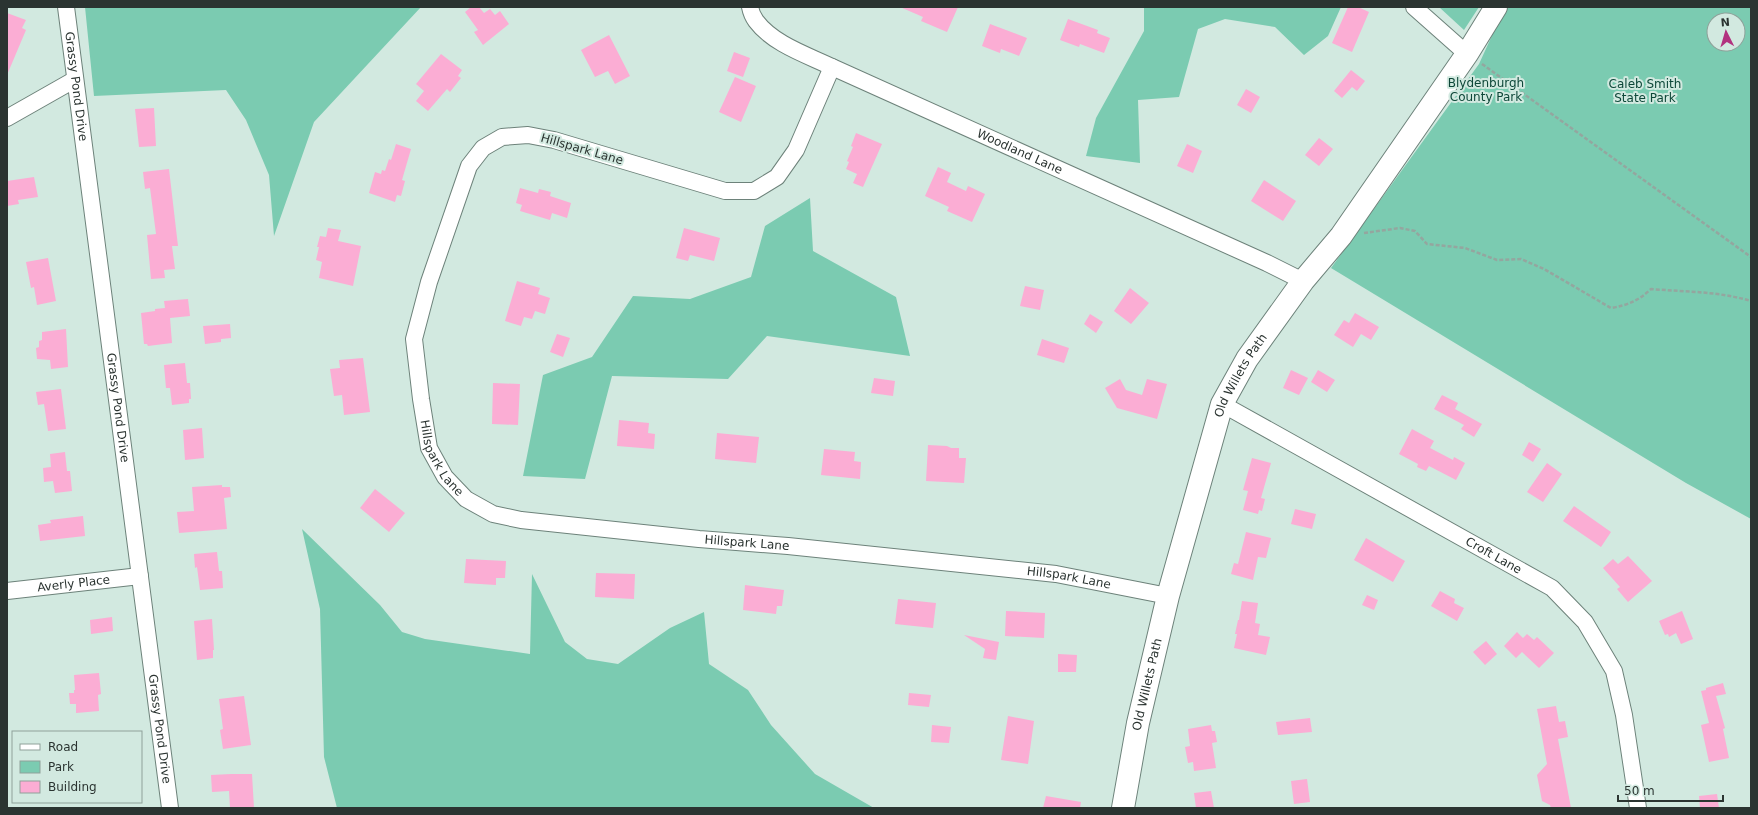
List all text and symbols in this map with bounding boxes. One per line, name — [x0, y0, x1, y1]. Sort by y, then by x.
north arrow — [1706, 12, 1746, 52]
text: N — [1720, 16, 1730, 29]
street label: Grassy Pond Drive — [62, 31, 90, 142]
park label: Blydenburgh County Park — [1448, 76, 1524, 104]
park label: Caleb Smith State Park — [1609, 77, 1681, 105]
street label: Woodland Lane — [975, 126, 1065, 177]
street label: Hillspark Lane — [539, 131, 625, 167]
street label: Old Willets Path — [1212, 331, 1270, 419]
street label: Grassy Pond Drive — [104, 352, 132, 463]
street label: Hillspark Lane — [418, 419, 466, 499]
street label: Hillspark Lane — [704, 532, 790, 553]
street label: Croft Lane — [1463, 534, 1524, 577]
street label: Hillspark Lane — [1026, 564, 1112, 592]
street label: Averly Place — [36, 572, 111, 595]
street label: Old Willets Path — [1130, 637, 1165, 732]
street label: Grassy Pond Drive — [146, 673, 174, 785]
legend — [12, 731, 142, 803]
text: Road — [48, 740, 78, 754]
text: Park — [48, 760, 74, 774]
scale bar — [1618, 777, 1723, 803]
text: Building — [48, 780, 97, 794]
text: 50 m — [1624, 784, 1655, 798]

